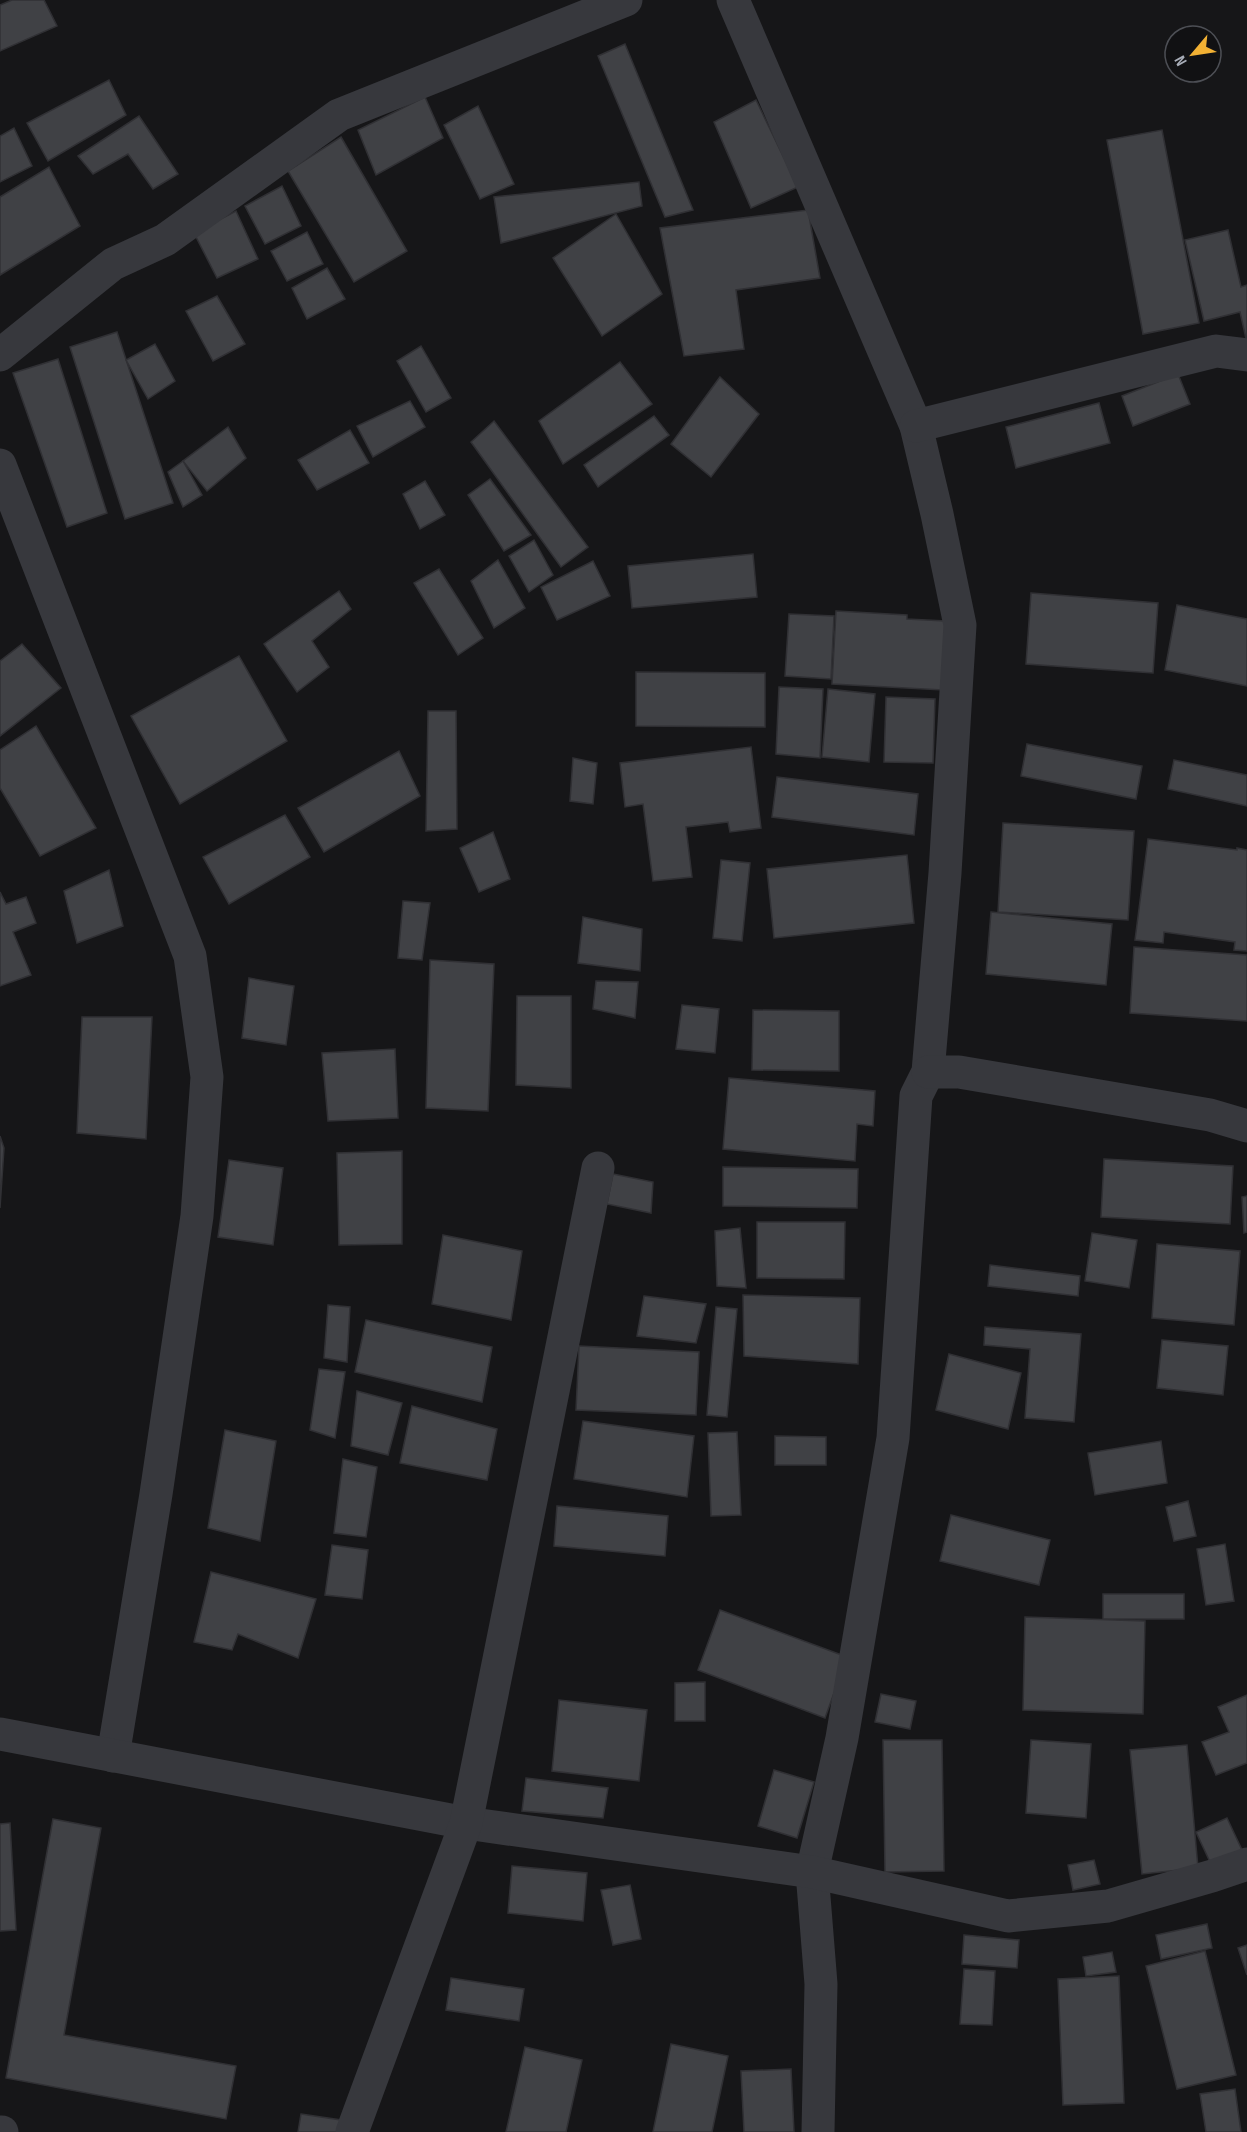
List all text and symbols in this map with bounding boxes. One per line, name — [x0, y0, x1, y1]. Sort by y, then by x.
north arrow — [1163, 24, 1223, 84]
text: N — [1171, 52, 1192, 69]

